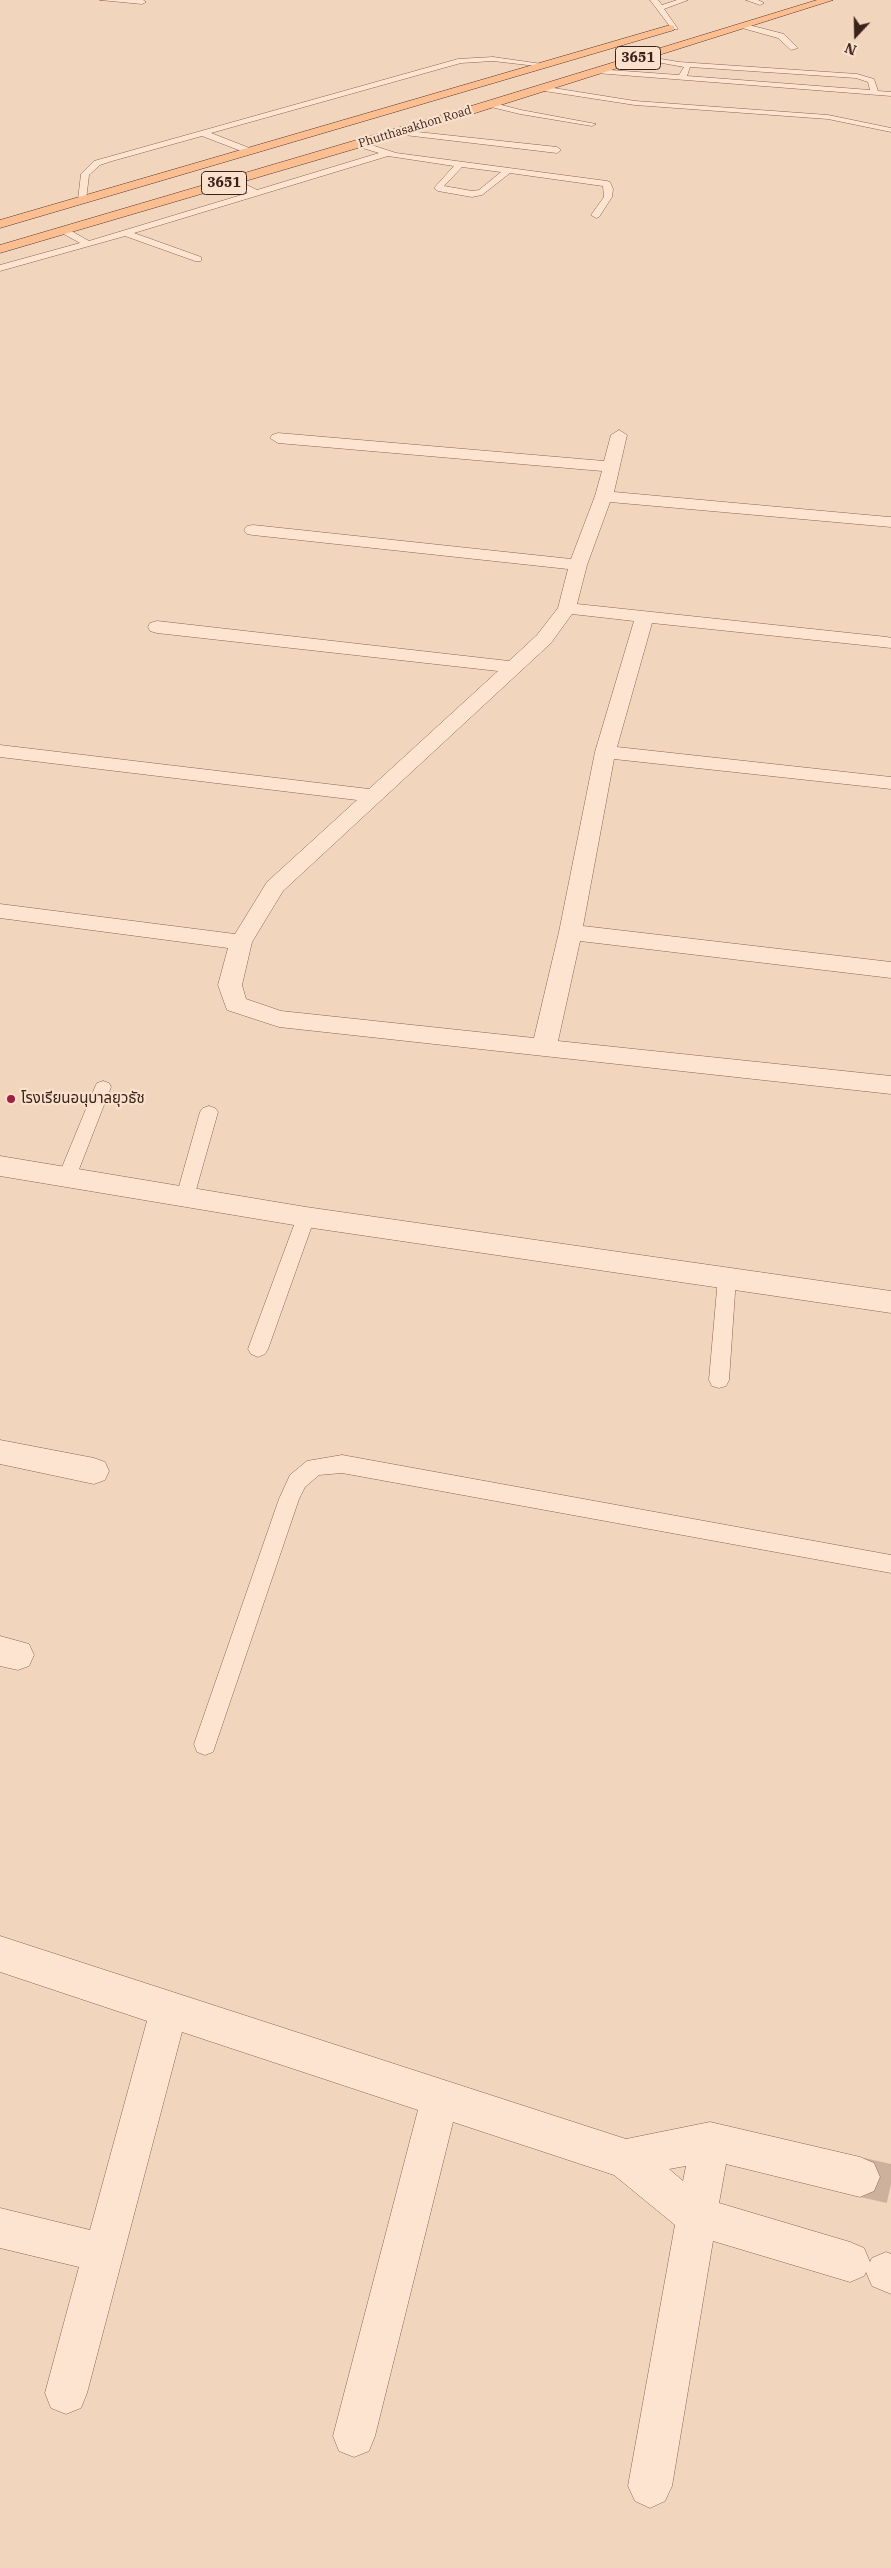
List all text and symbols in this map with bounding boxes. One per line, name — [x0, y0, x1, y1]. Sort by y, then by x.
north arrow — [831, 10, 881, 60]
text: N — [842, 39, 859, 59]
road number: 3651 — [616, 46, 660, 70]
street label: Phutthasakhon Road — [357, 103, 473, 151]
road number: 3651 — [202, 172, 246, 194]
place label: โรงเรียนอนุบาลยุวธัช — [21, 1090, 145, 1108]
marker: โรงเรียนอนุบาลยุวธัช — [5, 1093, 17, 1105]

